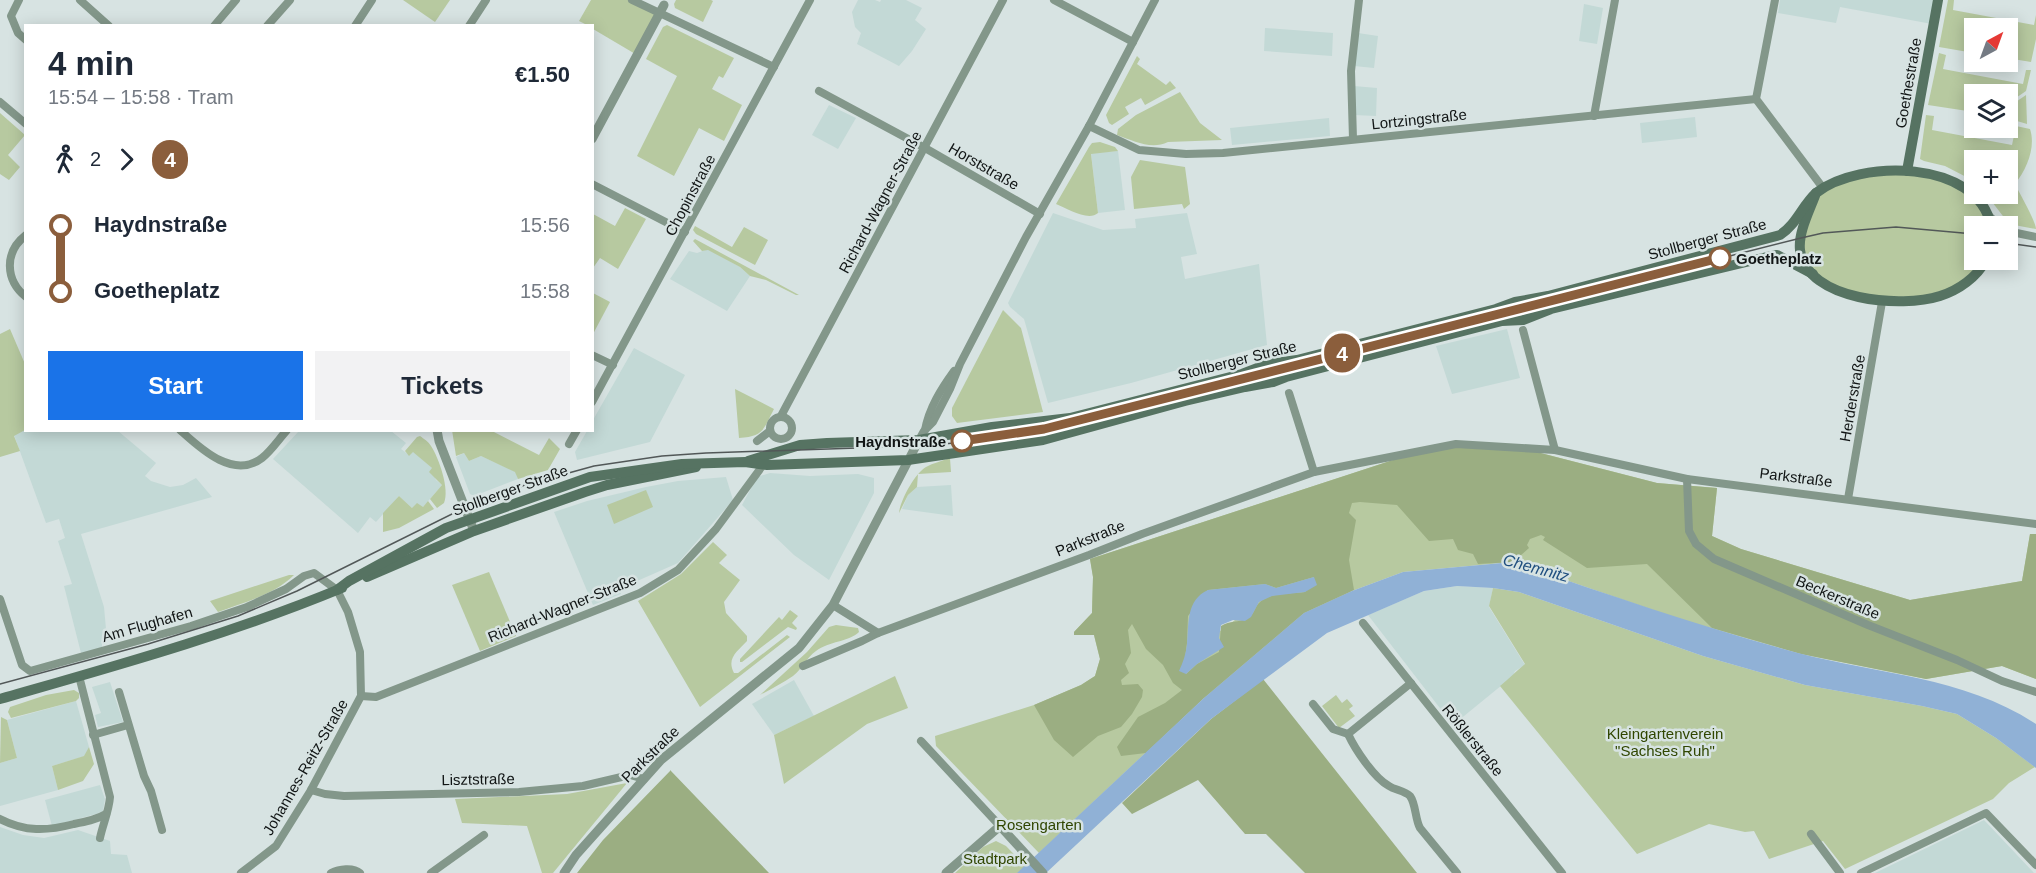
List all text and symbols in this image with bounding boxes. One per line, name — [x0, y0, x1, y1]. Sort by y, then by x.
north arrow — [1964, 18, 2018, 72]
map controls — [1964, 18, 2018, 270]
street label: Goethestraße — [1892, 36, 1924, 130]
text: 4 min — [48, 45, 134, 82]
text: €1.50 — [515, 62, 570, 87]
button: layers — [1964, 84, 2018, 138]
text: 15:54 – 15:58 · Tram — [48, 86, 234, 108]
street label: Lortzingstraße — [1370, 106, 1468, 132]
street label: Richard-Wagner-Straße — [835, 128, 925, 276]
street label: Horststraße — [946, 139, 1022, 193]
icon: walk — [48, 143, 81, 176]
icon: forward — [110, 143, 143, 176]
text: 2 — [90, 148, 101, 170]
text: 4 — [164, 148, 176, 171]
button: + — [1964, 150, 2018, 204]
street label: Chopinstraße — [661, 151, 719, 239]
text: Haydnstraße — [94, 212, 227, 237]
text: 15:56 — [520, 214, 570, 236]
street label: Stollberger Straße — [1646, 215, 1768, 263]
button: − — [1964, 216, 2018, 270]
marker: Goetheplatz — [1709, 247, 1731, 269]
place label: Goetheplatz — [1736, 250, 1822, 267]
text: Goetheplatz — [94, 278, 220, 303]
text: 15:58 — [520, 280, 570, 302]
line badge: 4 — [1322, 334, 1362, 372]
street label: Stollberger Straße — [1176, 337, 1298, 383]
text: 4 — [1336, 342, 1348, 365]
button: Start — [48, 351, 303, 420]
button: Tickets — [315, 351, 570, 420]
street label: Herderstraße — [1836, 353, 1868, 443]
marker: Haydnstraße — [951, 430, 973, 452]
place label: Haydnstraße — [855, 433, 946, 450]
street label: Stollberger Straße — [450, 461, 570, 519]
street label: Parkstraße — [1759, 464, 1833, 490]
street label: Parkstraße — [1053, 516, 1127, 560]
water label: Chemnitz — [1501, 551, 1571, 585]
street label: Richard-Wagner-Straße — [485, 570, 639, 646]
street label: Beckerstraße — [1794, 572, 1882, 622]
street label: Am Flughafen — [100, 603, 194, 645]
street label: Johannes-Reitz-Straße — [259, 696, 351, 838]
street label: Rößlerstraße — [1439, 701, 1507, 779]
street label: Parkstraße — [618, 722, 682, 786]
park label: Kleingartenverein "Sachses Ruh" — [1607, 725, 1723, 759]
street label: Lisztstraße — [441, 770, 515, 788]
park label: Rosengarten — [996, 816, 1082, 833]
park label: Stadtpark — [963, 850, 1028, 867]

